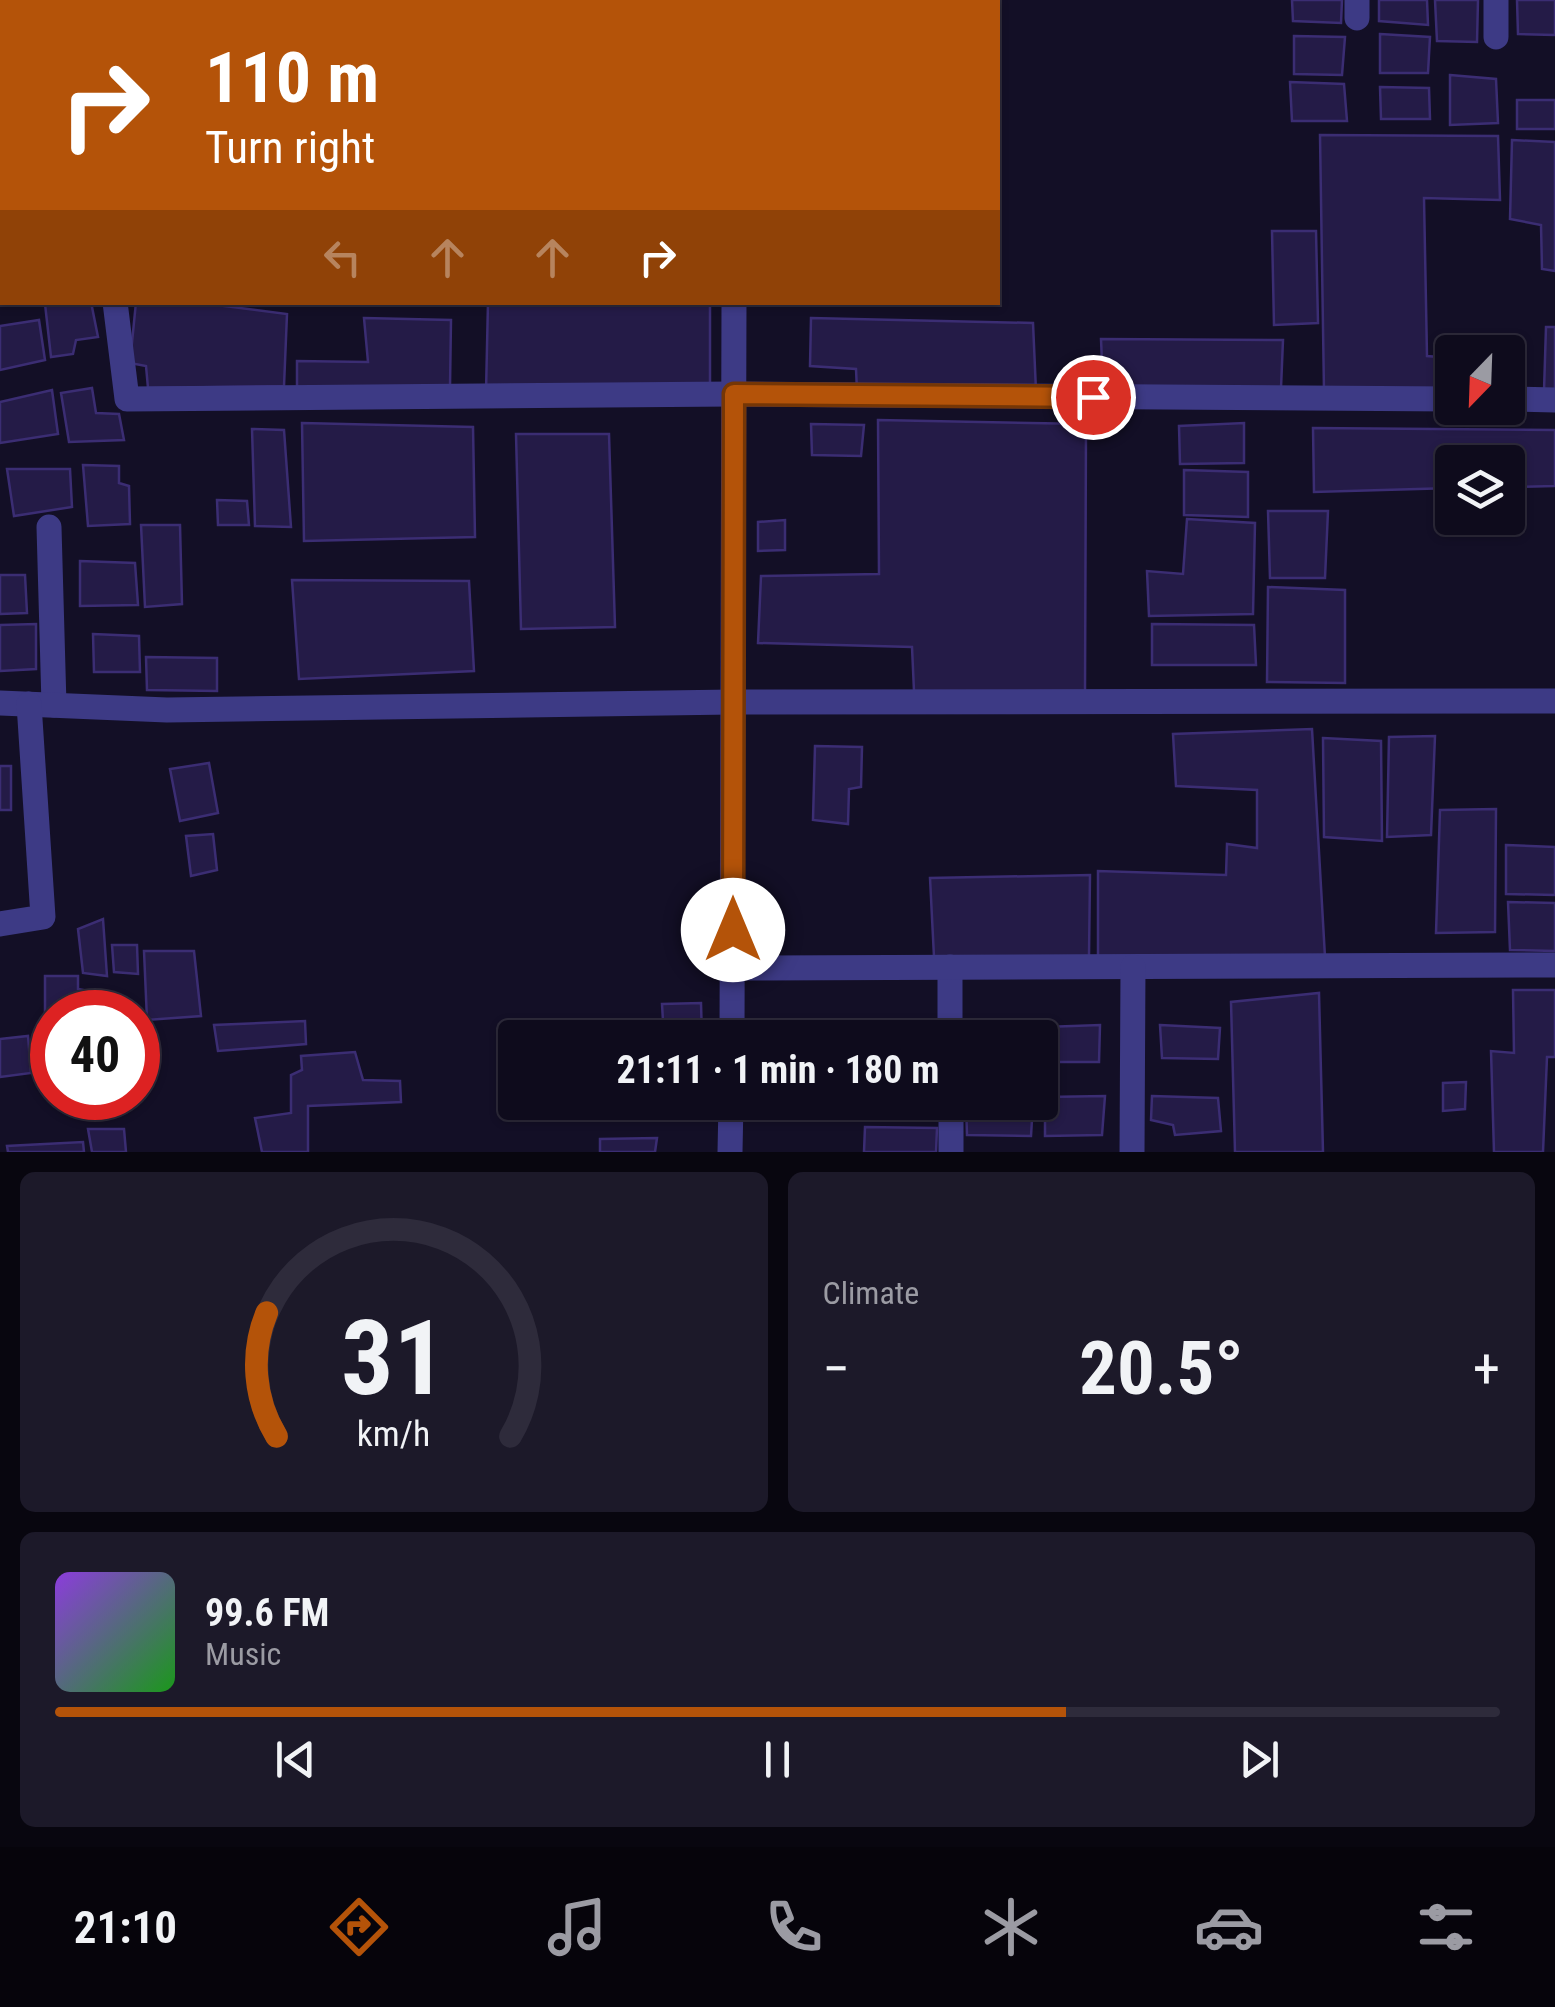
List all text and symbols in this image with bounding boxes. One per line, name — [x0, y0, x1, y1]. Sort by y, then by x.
text: 110 m — [205, 37, 379, 119]
icon: right — [40, 40, 170, 170]
text: Turn right — [205, 121, 375, 174]
icon: left — [315, 230, 370, 285]
icon: ahead — [420, 230, 475, 285]
icon: ahead — [525, 230, 580, 285]
icon: right — [630, 230, 685, 285]
north arrow — [1435, 335, 1525, 425]
map controls — [1435, 335, 1525, 535]
pin — [1051, 355, 1136, 440]
icon: arrive — [1066, 370, 1121, 425]
button: layers — [1435, 445, 1525, 535]
position arrow — [681, 878, 785, 982]
speed limit sign: 40 — [30, 990, 160, 1120]
text: 21:11 · 1 min · 180 m — [617, 1048, 939, 1092]
text: Climate — [823, 1274, 919, 1312]
text: 31 — [341, 1298, 446, 1419]
text: 20.5° — [1079, 1324, 1244, 1412]
text: − — [823, 1337, 850, 1401]
text: + — [1473, 1337, 1500, 1401]
text: km/h — [357, 1413, 431, 1455]
text: 99.6 FM — [205, 1591, 329, 1635]
text: Music — [205, 1635, 281, 1673]
icon: previous — [268, 1732, 323, 1787]
icon: pause — [750, 1732, 805, 1787]
icon: next — [1232, 1732, 1287, 1787]
icon: directions — [324, 1892, 394, 1962]
icon: music — [542, 1892, 612, 1962]
icon: phone — [759, 1892, 829, 1962]
icon: climate — [976, 1892, 1046, 1962]
icon: car — [1194, 1892, 1264, 1962]
icon: filters — [1411, 1892, 1481, 1962]
text: 21:10 — [74, 1901, 177, 1954]

